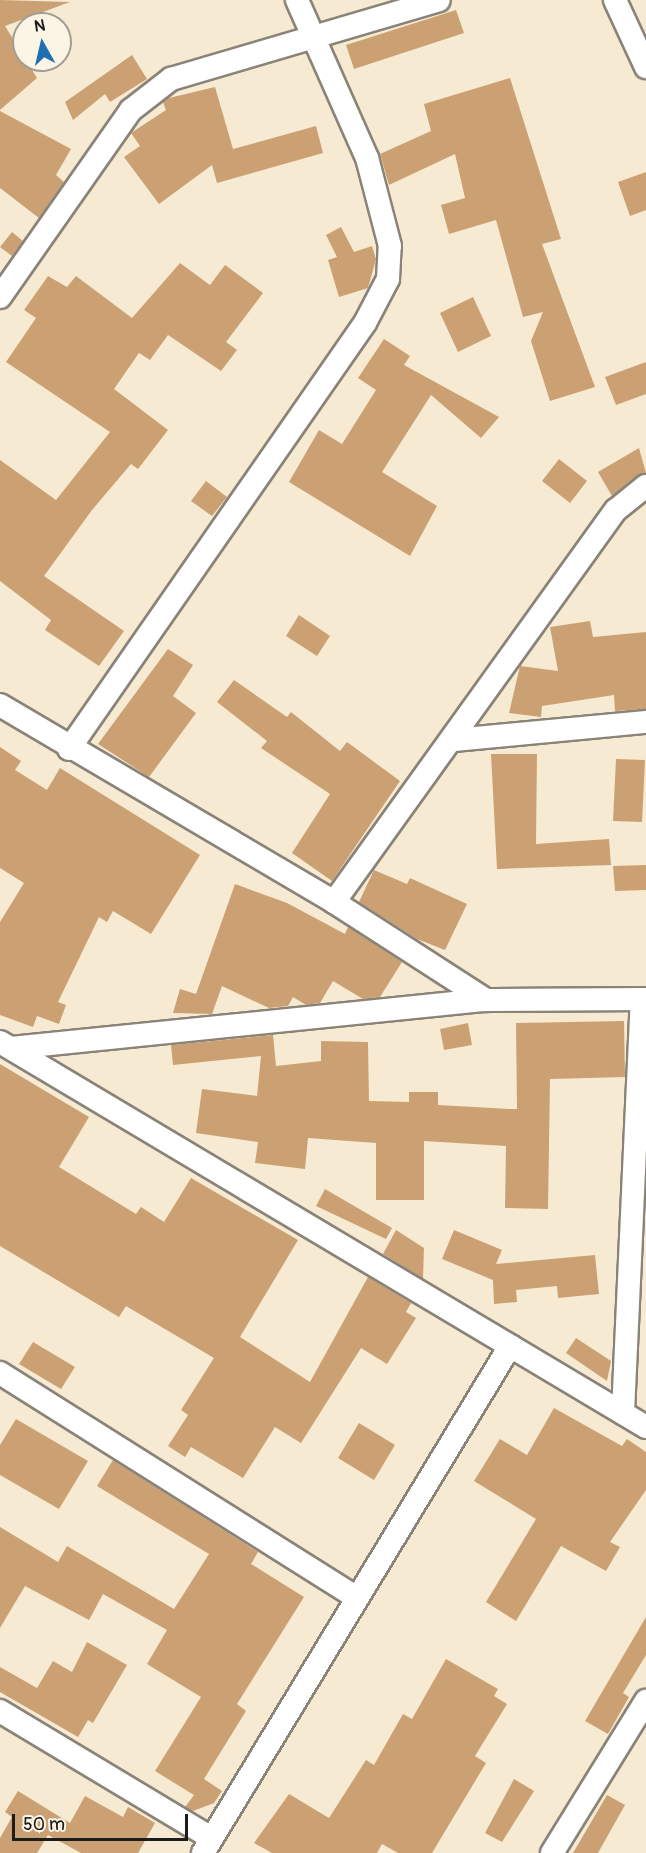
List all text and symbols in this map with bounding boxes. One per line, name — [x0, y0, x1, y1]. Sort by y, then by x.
north arrow — [12, 12, 72, 72]
text: N — [33, 16, 47, 37]
scale bar — [15, 1802, 190, 1840]
text: 50 m — [23, 1813, 65, 1836]

